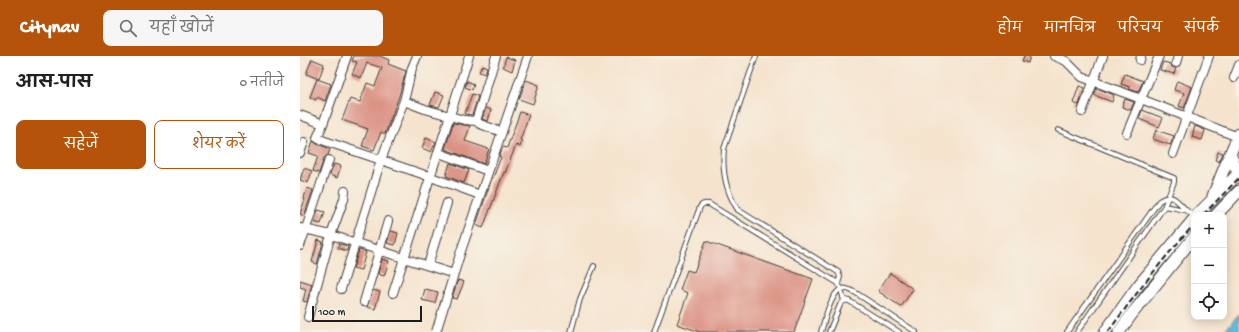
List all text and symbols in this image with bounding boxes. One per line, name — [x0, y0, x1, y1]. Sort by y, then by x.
search box — [103, 10, 383, 46]
text: Citynav — [20, 17, 79, 40]
icon: search — [117, 17, 139, 39]
text: यहाँ खोजें — [149, 20, 214, 38]
text: होम — [998, 21, 1022, 38]
text: मानचित्र — [1044, 21, 1096, 38]
text: परिचय — [1118, 21, 1162, 38]
text: संपर्क — [1184, 21, 1219, 38]
text: आस-पास — [16, 74, 92, 94]
text: 0 नतीजे — [240, 76, 284, 91]
button: सहेजें — [16, 120, 146, 169]
button: शेयर करें — [154, 120, 284, 169]
map controls — [1191, 212, 1227, 320]
button: + — [1191, 212, 1227, 248]
button: − — [1191, 248, 1227, 284]
button: locate — [1191, 284, 1227, 320]
scale bar — [312, 304, 422, 323]
text: 100 m — [318, 307, 345, 319]

